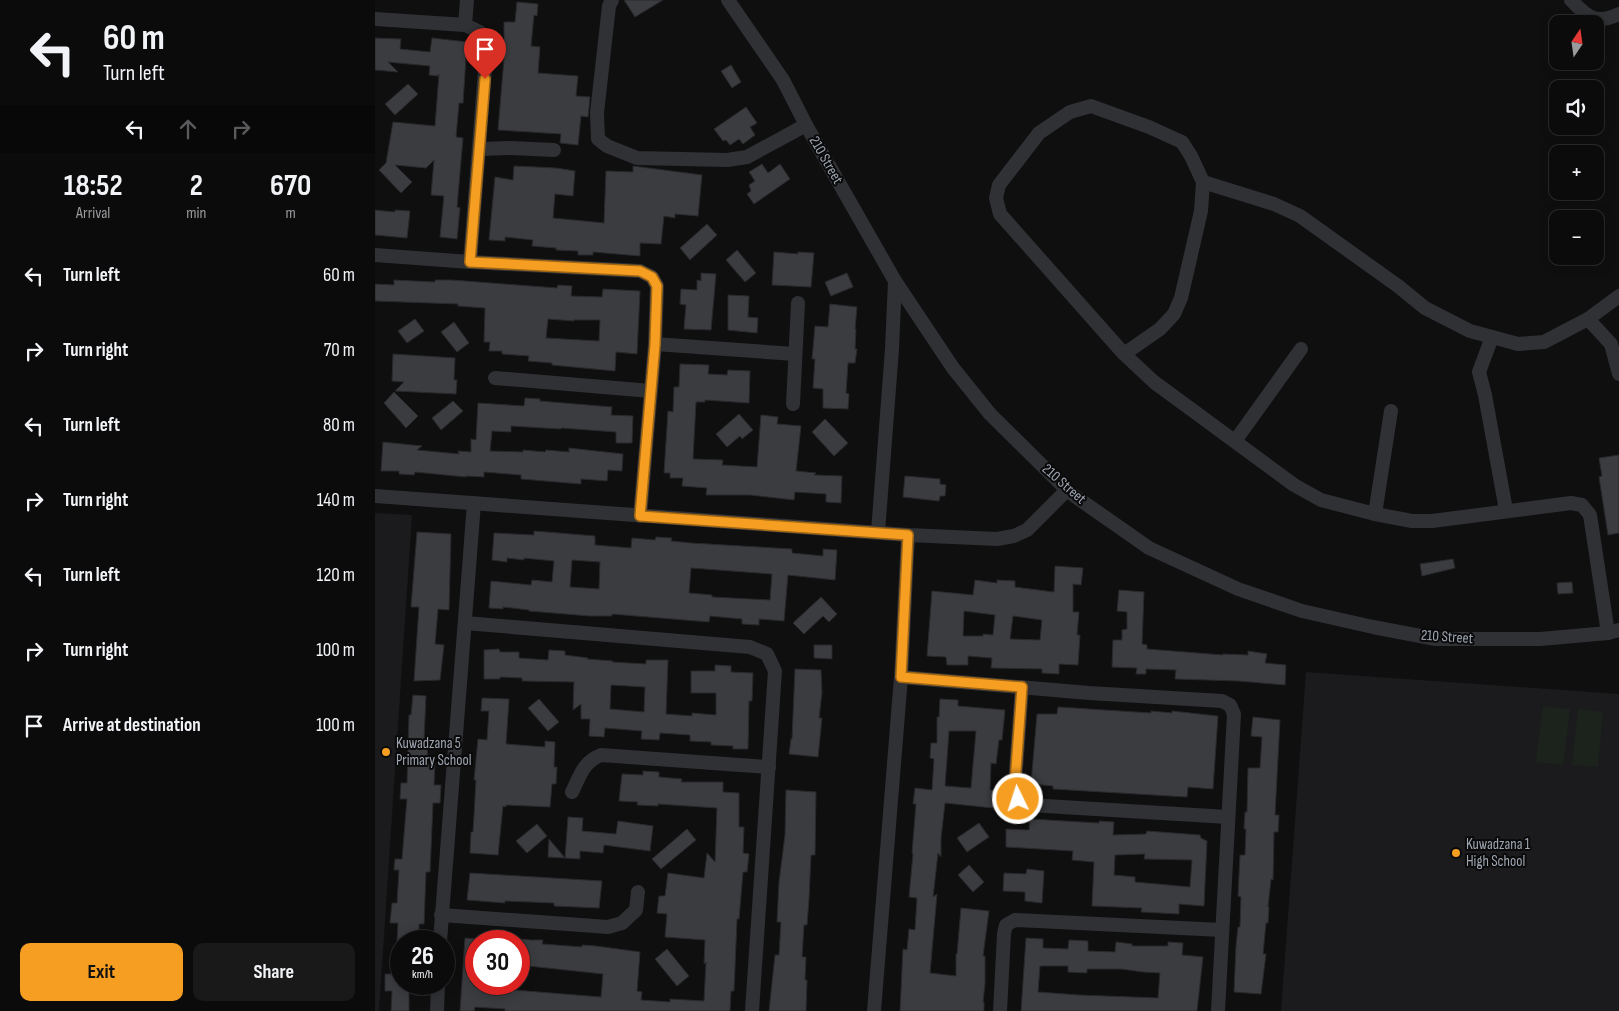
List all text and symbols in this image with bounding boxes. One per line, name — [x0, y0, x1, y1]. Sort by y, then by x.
north arrow — [1549, 15, 1604, 70]
map controls — [1549, 15, 1604, 265]
text: 60 m — [103, 17, 165, 60]
icon: left — [20, 20, 85, 85]
pin — [464, 28, 506, 79]
icon: arrive — [471, 35, 499, 63]
text: Turn left — [103, 60, 165, 87]
button: sound — [1549, 80, 1604, 135]
icon: left — [121, 115, 149, 143]
icon: ahead — [174, 115, 202, 143]
icon: right — [227, 115, 255, 143]
street label: 210 Street — [805, 133, 847, 188]
button: + — [1549, 145, 1604, 200]
text: 18:52 — [64, 168, 123, 204]
text: 2 — [190, 168, 203, 204]
text: 670 — [270, 168, 311, 204]
text: Arrival — [76, 204, 110, 223]
text: min — [186, 204, 206, 223]
text: m — [286, 204, 296, 223]
button: − — [1549, 210, 1604, 265]
icon: left — [20, 262, 48, 290]
text: Turn left — [63, 264, 120, 287]
text: 60 m — [323, 264, 355, 287]
icon: right — [20, 337, 48, 365]
text: Turn right — [63, 339, 128, 362]
text: 70 m — [324, 339, 355, 362]
icon: left — [20, 412, 48, 440]
text: Turn left — [63, 414, 120, 437]
text: 80 m — [323, 414, 355, 437]
street label: 210 Street — [1038, 460, 1090, 509]
icon: right — [20, 487, 48, 515]
text: Turn right — [63, 489, 128, 512]
text: 140 m — [317, 489, 355, 512]
icon: left — [20, 562, 48, 590]
text: Turn left — [63, 564, 120, 587]
text: 120 m — [317, 564, 355, 587]
street label: 210 Street — [1420, 626, 1474, 648]
icon: right — [20, 637, 48, 665]
text: Turn right — [63, 639, 128, 662]
text: 100 m — [316, 639, 355, 662]
icon: arrive — [20, 712, 48, 740]
text: Arrive at destination — [63, 714, 201, 737]
text: 100 m — [316, 714, 355, 737]
place label: Kuwadzana 5 Primary School — [396, 734, 472, 770]
marker: Kuwadzana 5 Primary School — [380, 746, 392, 758]
position arrow — [991, 772, 1043, 824]
place label: Kuwadzana 1 High School — [1466, 835, 1531, 871]
marker: Kuwadzana 1 High School — [1450, 847, 1462, 859]
speed limit sign: 30 — [465, 930, 530, 995]
text: 26 — [411, 941, 434, 972]
button: Exit — [20, 943, 183, 1001]
button: Share — [193, 943, 355, 1001]
text: km/h — [412, 967, 433, 982]

